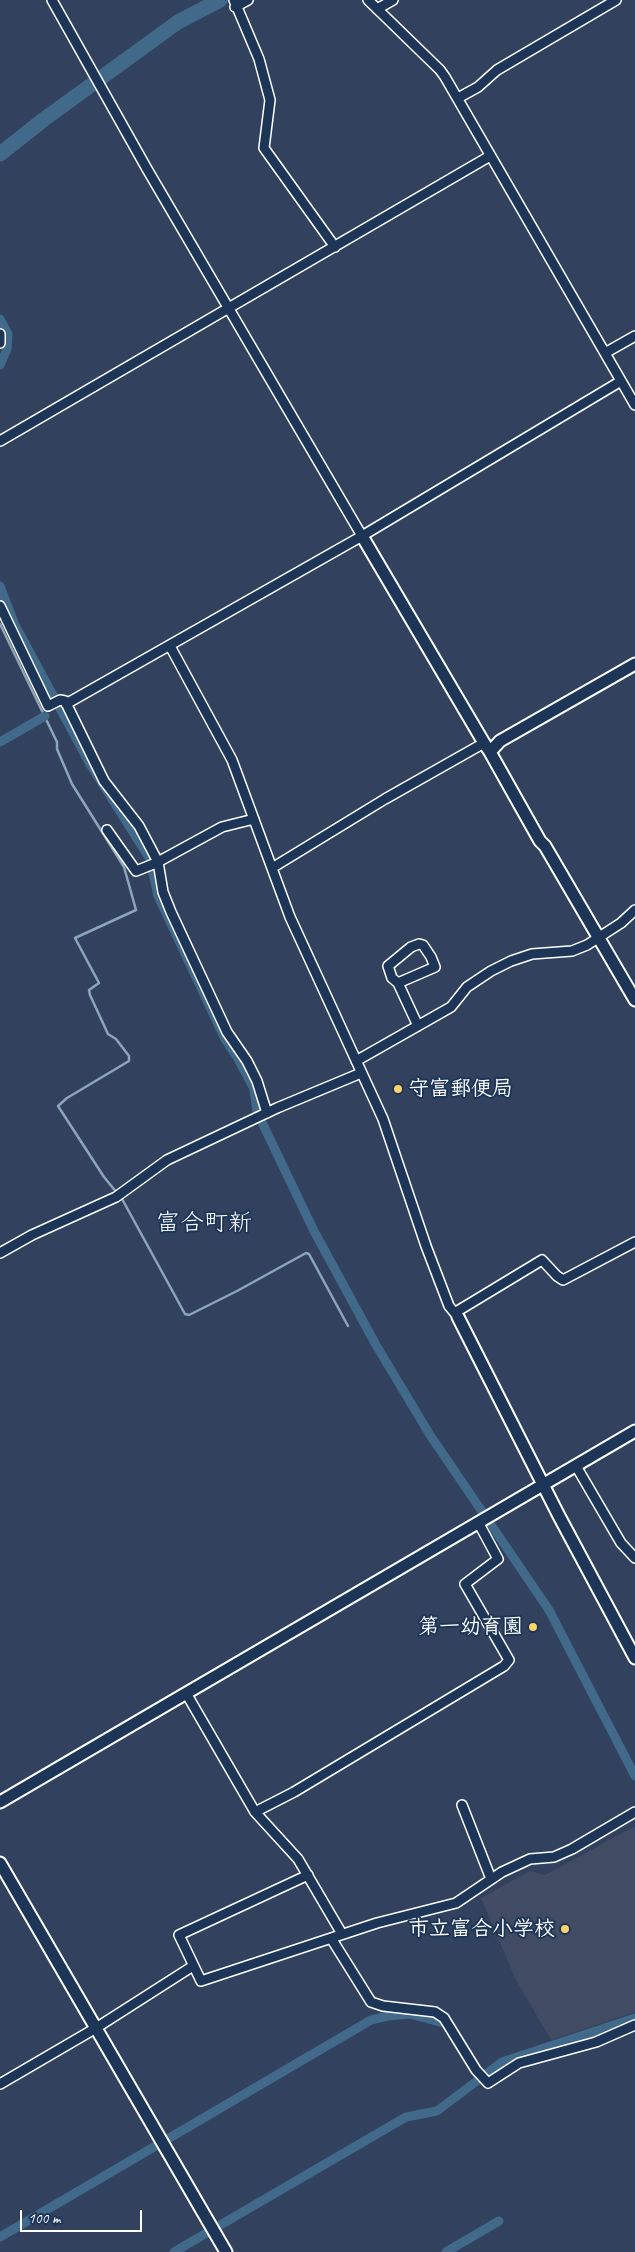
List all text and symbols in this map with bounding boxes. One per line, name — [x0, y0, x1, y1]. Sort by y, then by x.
place label: 守富郵便局 — [408, 1076, 513, 1102]
marker: 守富郵便局 — [392, 1083, 404, 1095]
district label: 富合町新 — [156, 1210, 252, 1238]
place label: 第一幼育園 — [418, 1614, 523, 1640]
marker: 第一幼育園 — [527, 1621, 539, 1633]
place label: 市立富合小学校 — [408, 1916, 555, 1942]
marker: 市立富合小学校 — [559, 1923, 571, 1935]
scale bar — [22, 2200, 145, 2232]
text: 100 m — [28, 2209, 60, 2228]

